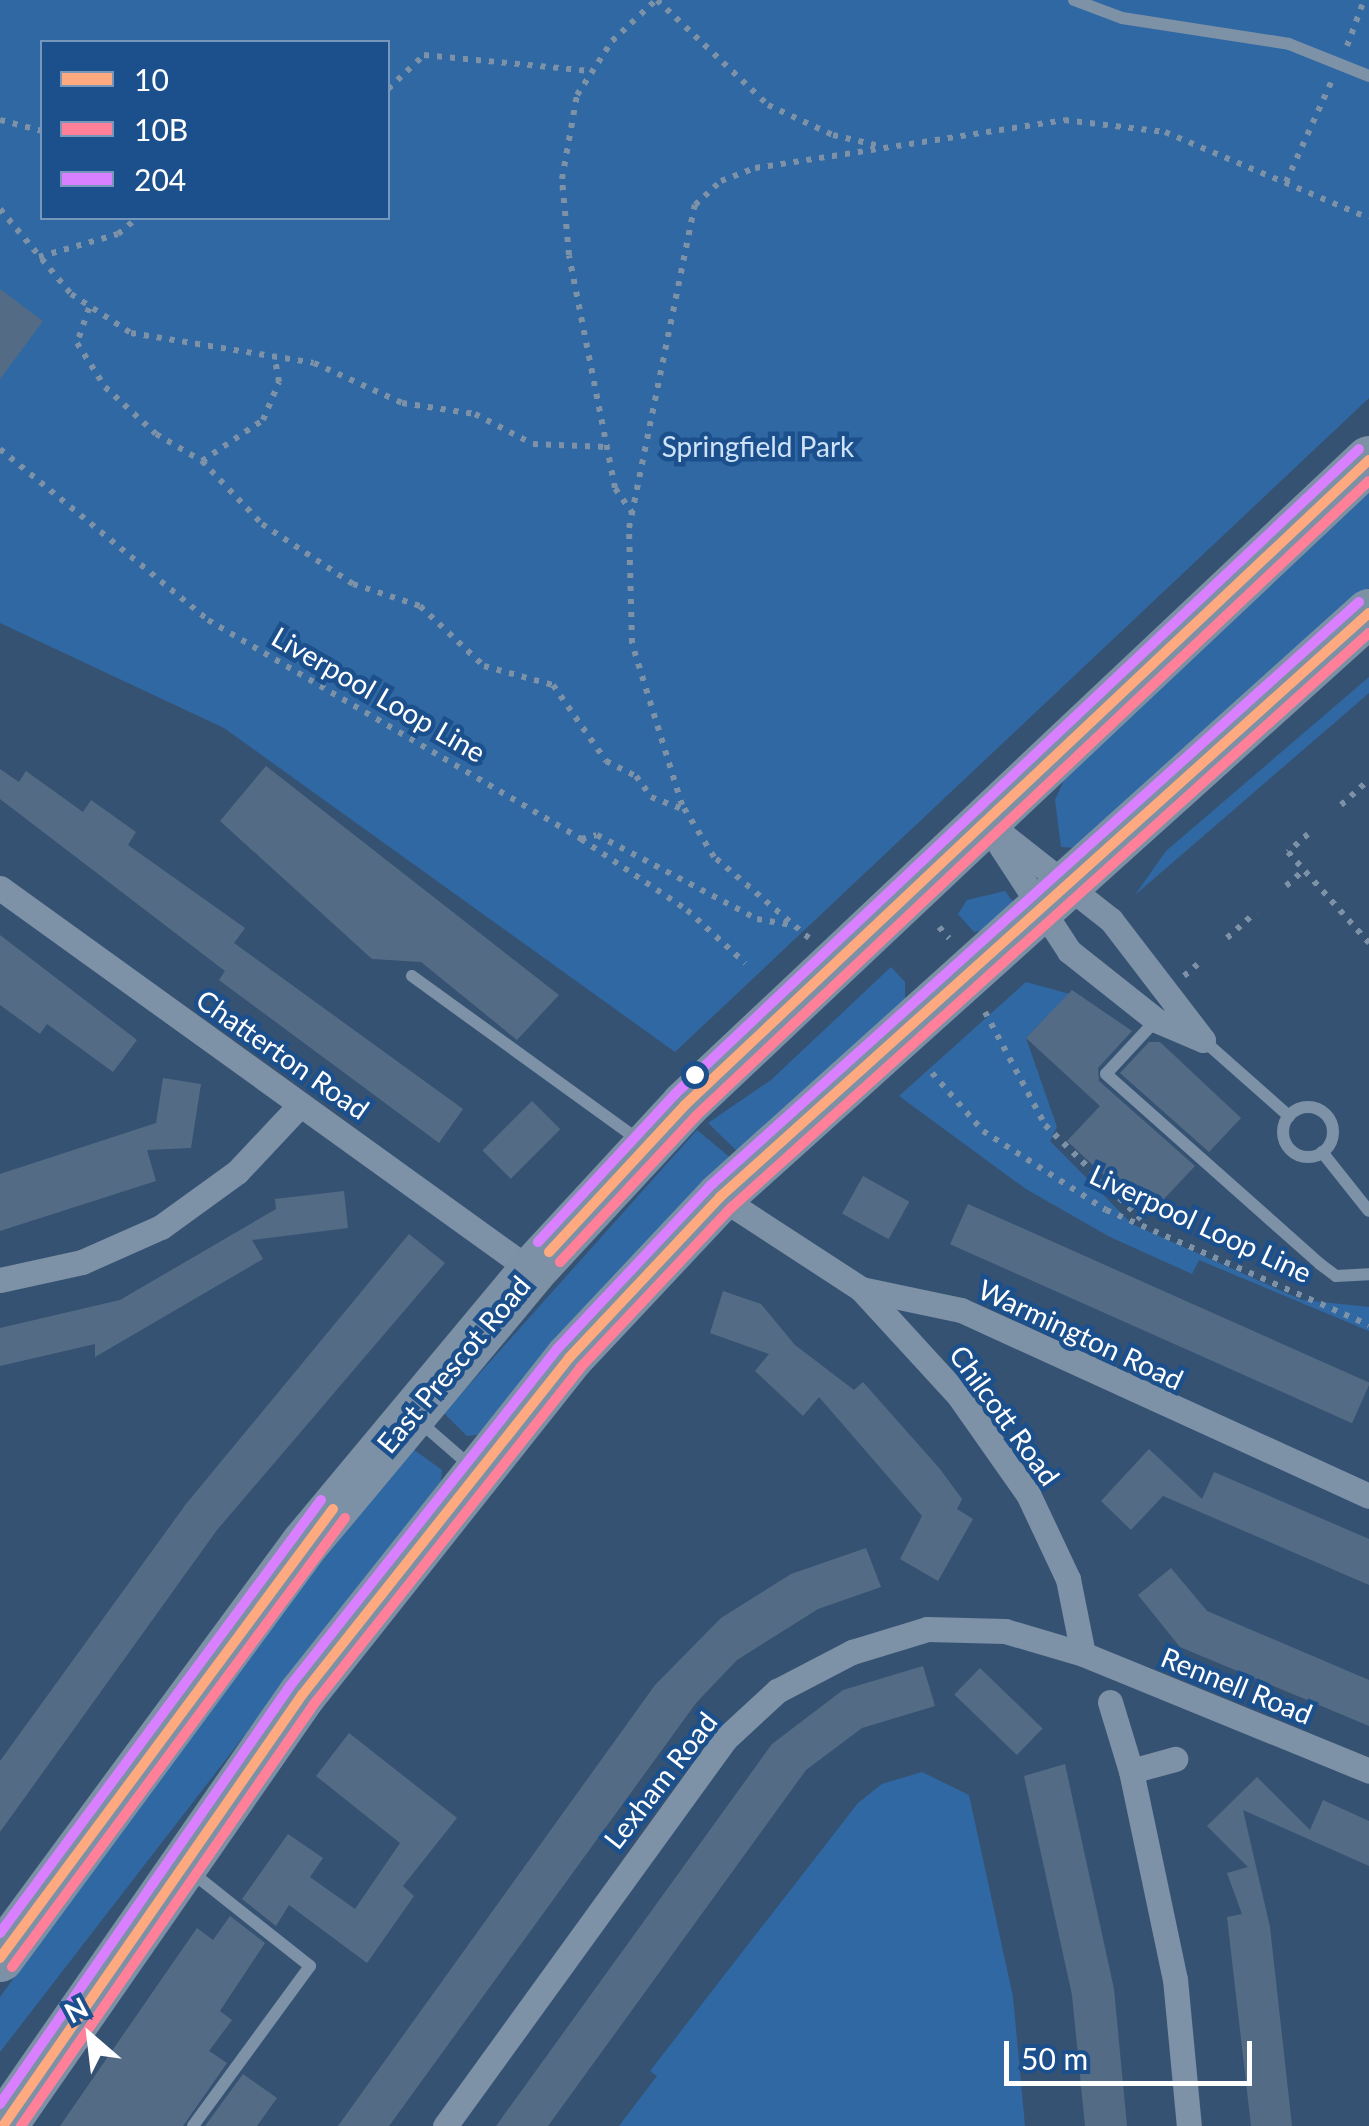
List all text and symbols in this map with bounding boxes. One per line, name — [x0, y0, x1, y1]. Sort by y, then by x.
legend — [40, 40, 390, 220]
text: 10 — [134, 61, 169, 97]
text: 10B — [134, 111, 188, 147]
text: 204 — [134, 161, 186, 197]
park label: Springfield Park — [662, 429, 854, 463]
street label: Liverpool Loop Line — [266, 619, 492, 769]
street label: Chatterton Road — [190, 982, 376, 1126]
unlabelled marker — [685, 1065, 705, 1085]
street label: Liverpool Loop Line — [1085, 1157, 1317, 1289]
street label: East Prescot Road — [369, 1269, 537, 1459]
street label: Warmington Road — [973, 1272, 1189, 1396]
street label: Chilcott Road — [943, 1338, 1067, 1492]
street label: Rennell Road — [1157, 1639, 1317, 1731]
street label: Lexham Road — [596, 1705, 724, 1855]
north arrow — [40, 1986, 140, 2086]
text: N — [58, 1989, 93, 2030]
scale bar — [1009, 2021, 1256, 2083]
text: 50 m — [1021, 2040, 1088, 2076]

